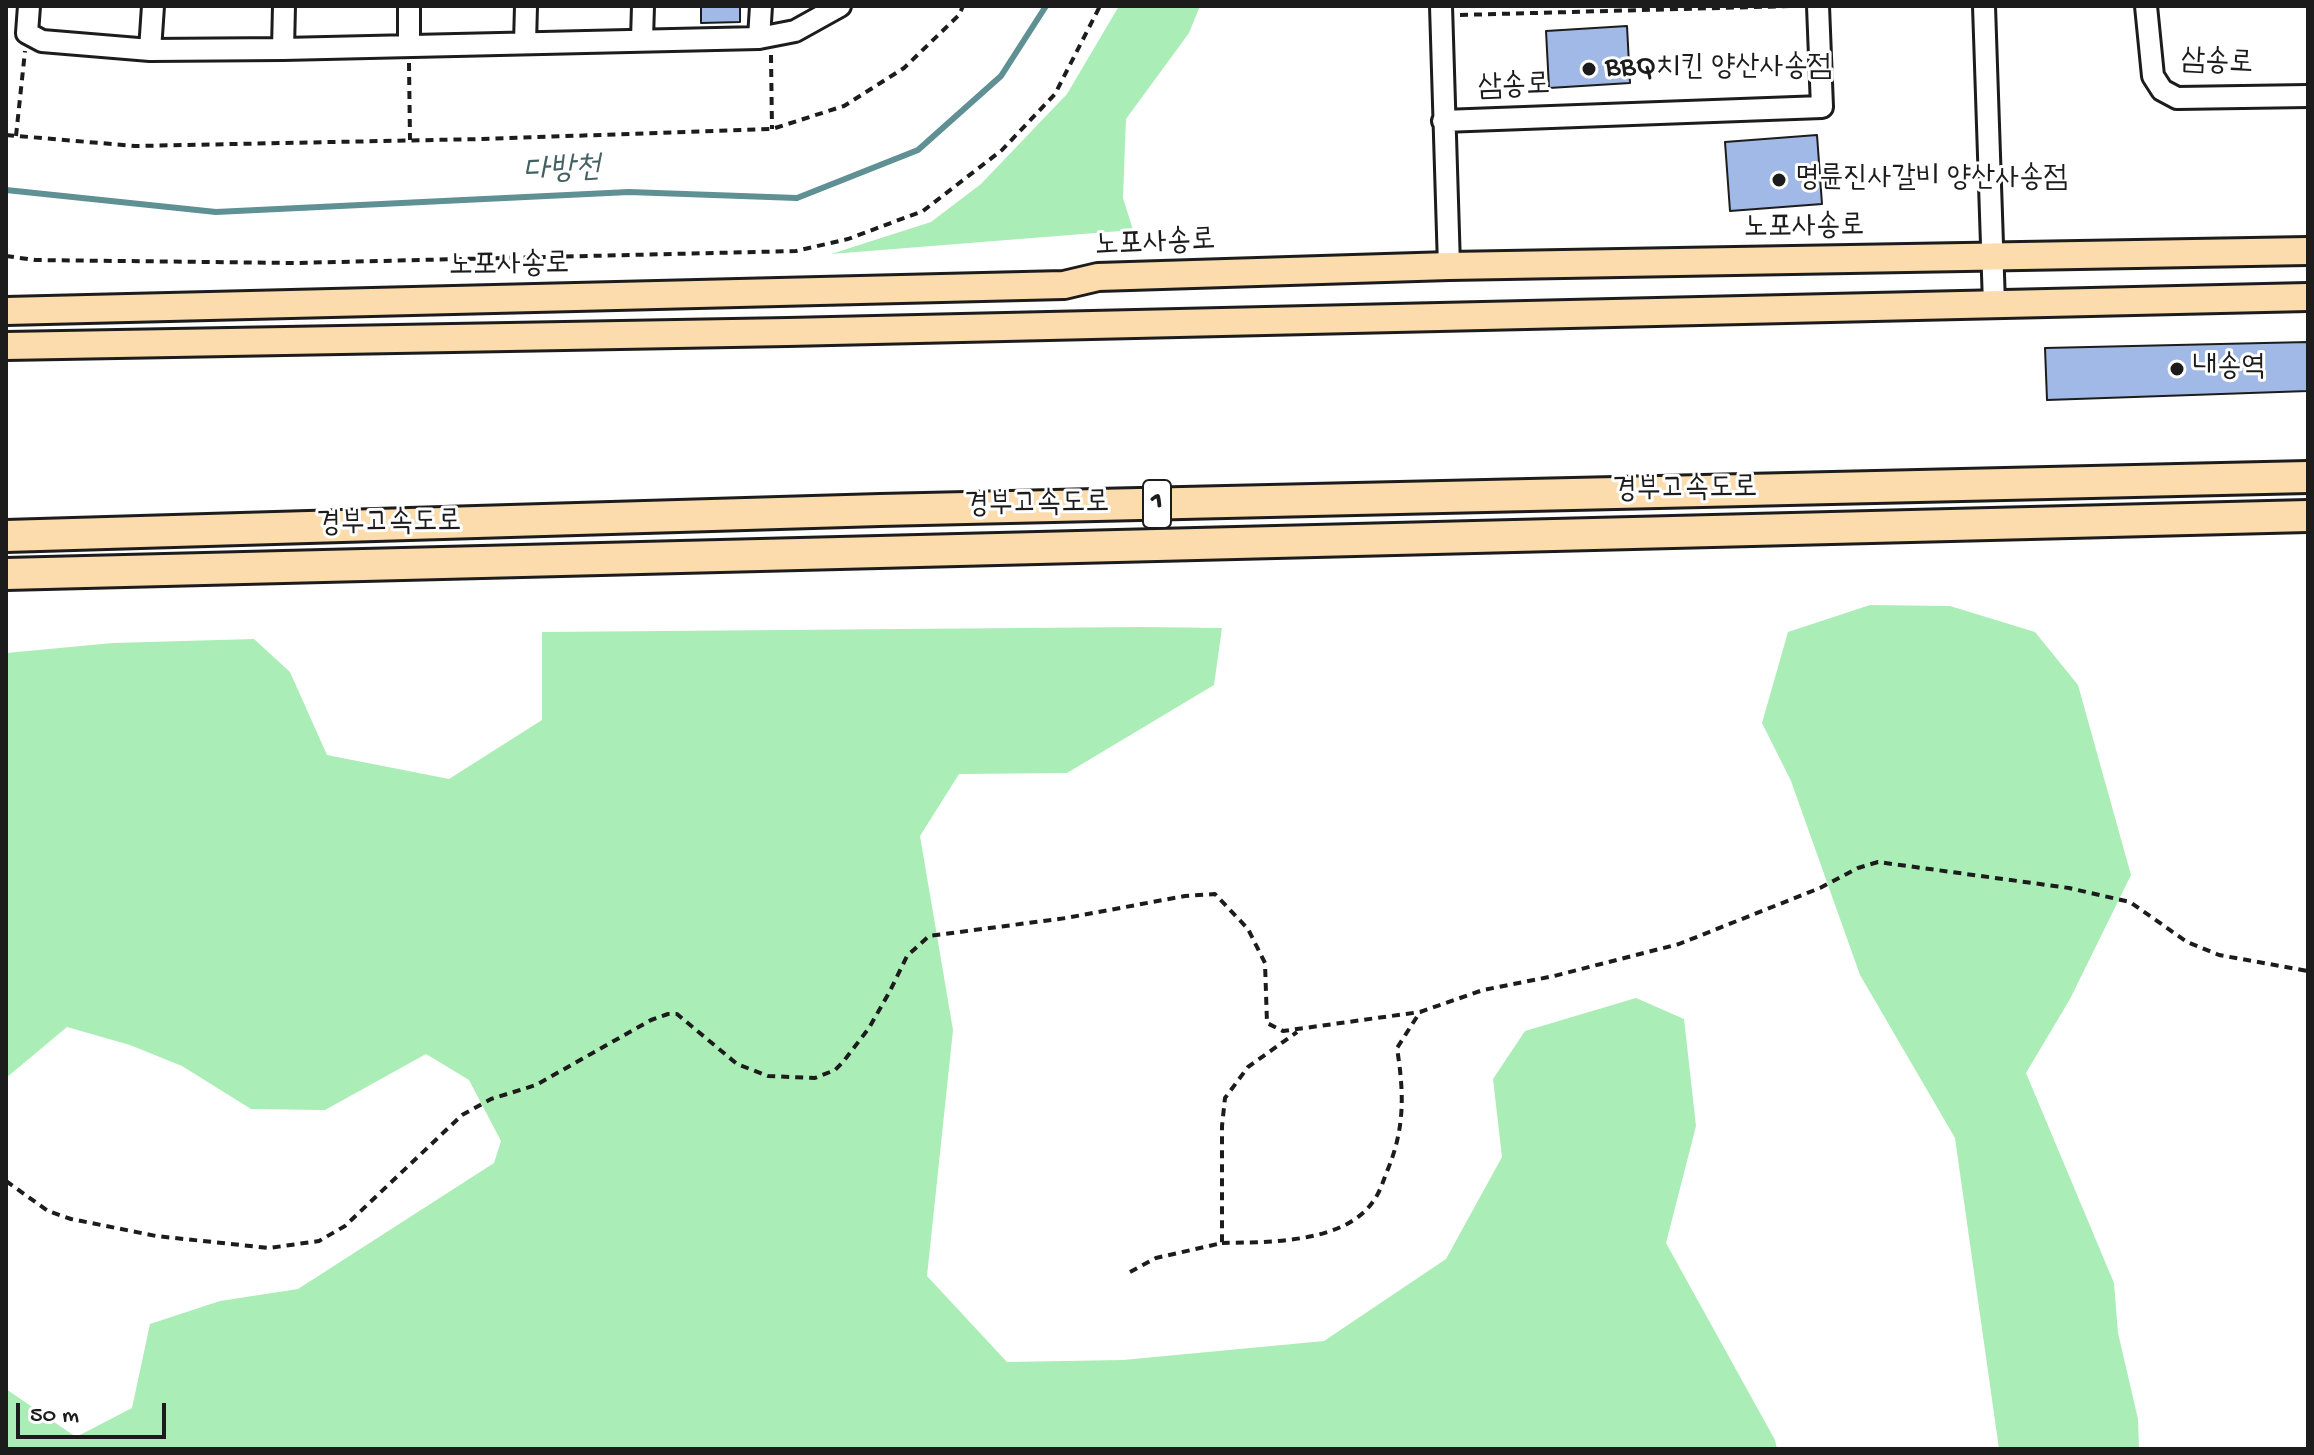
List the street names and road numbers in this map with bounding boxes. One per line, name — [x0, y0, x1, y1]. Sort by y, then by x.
street label: 삼송로 — [2180, 44, 2254, 84]
street label: 삼송로 — [1477, 69, 1551, 107]
street label: 노포사송로 — [1743, 210, 1865, 248]
street label: 노포사송로 — [1094, 224, 1216, 266]
street label: 노포사송로 — [448, 248, 570, 286]
street label: 경부고속도로 — [1612, 472, 1758, 510]
road number: 1 — [1143, 480, 1171, 528]
street label: 경부고속도로 — [964, 487, 1110, 525]
street label: 경부고속도로 — [316, 506, 462, 544]

